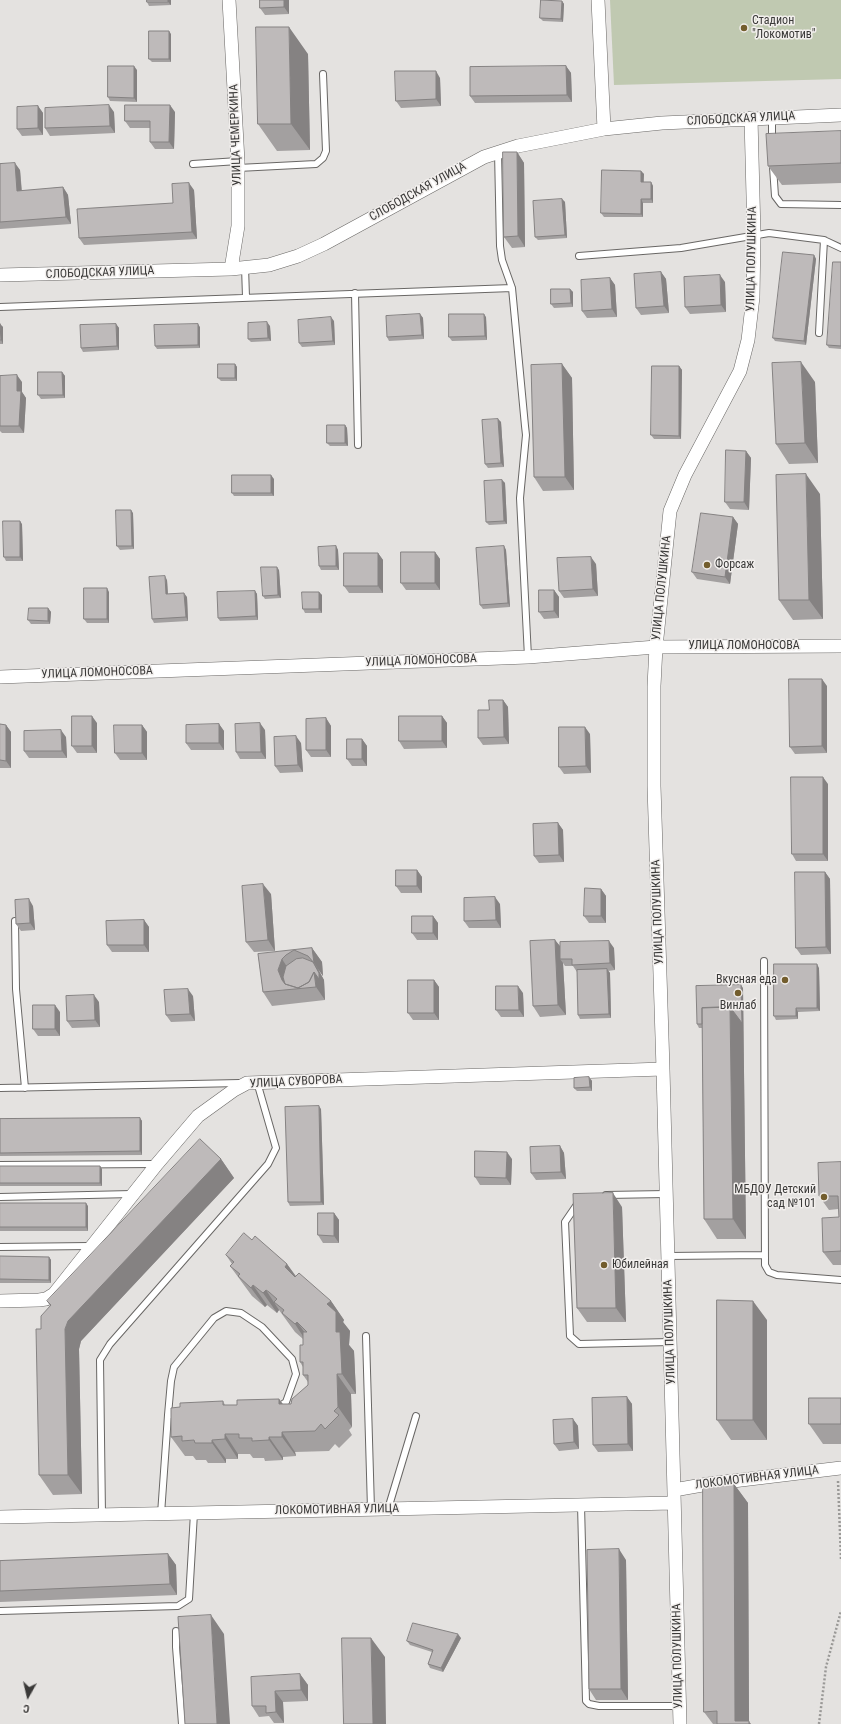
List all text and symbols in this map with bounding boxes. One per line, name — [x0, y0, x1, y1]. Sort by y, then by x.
place label: Стадион "Локомотив" — [752, 14, 816, 42]
marker: Стадион "Локомотив" — [739, 23, 749, 33]
street label: УЛИЦА ЧЕМЕРКИНА — [227, 84, 245, 186]
street label: СЛОБОДСКАЯ УЛИЦА — [686, 109, 796, 129]
street label: СЛОБОДСКАЯ УЛИЦА — [367, 159, 469, 225]
street label: УЛИЦА ПОЛУШКИНА — [744, 206, 760, 312]
street label: СЛОБОДСКАЯ УЛИЦА — [46, 264, 154, 282]
street label: УЛИЦА ПОЛУШКИНА — [649, 535, 675, 641]
place label: Форсаж — [715, 558, 754, 572]
marker: Форсаж — [702, 560, 712, 570]
street label: УЛИЦА ЛОМОНОСОВА — [688, 639, 800, 653]
street label: УЛИЦА ЛОМОНОСОВА — [365, 652, 477, 670]
street label: УЛИЦА ЛОМОНОСОВА — [41, 664, 153, 682]
street label: УЛИЦА ПОЛУШКИНА — [649, 859, 667, 965]
place label: Вкусная еда — [716, 973, 777, 987]
marker: Вкусная еда — [780, 975, 790, 985]
marker: Винлаб — [733, 988, 743, 998]
place label: Винлаб — [720, 999, 756, 1013]
street label: УЛИЦА СУВОРОВА — [249, 1072, 343, 1092]
place label: МБДОУ Детский сад №101 — [734, 1183, 816, 1211]
marker: МБДОУ Детский сад №101 — [819, 1192, 829, 1202]
place label: Юбилейная — [612, 1258, 669, 1272]
marker: Юбилейная — [599, 1260, 609, 1270]
street label: УЛИЦА ПОЛУШКИНА — [661, 1279, 679, 1385]
street label: ЛОКОМОТИВНАЯ УЛИЦА — [694, 1463, 820, 1493]
street label: ЛОКОМОТИВНАЯ УЛИЦА — [275, 1502, 399, 1518]
street label: УЛИЦА ПОЛУШКИНА — [670, 1603, 686, 1709]
north arrow — [8, 1676, 48, 1716]
text: С — [22, 1702, 30, 1715]

